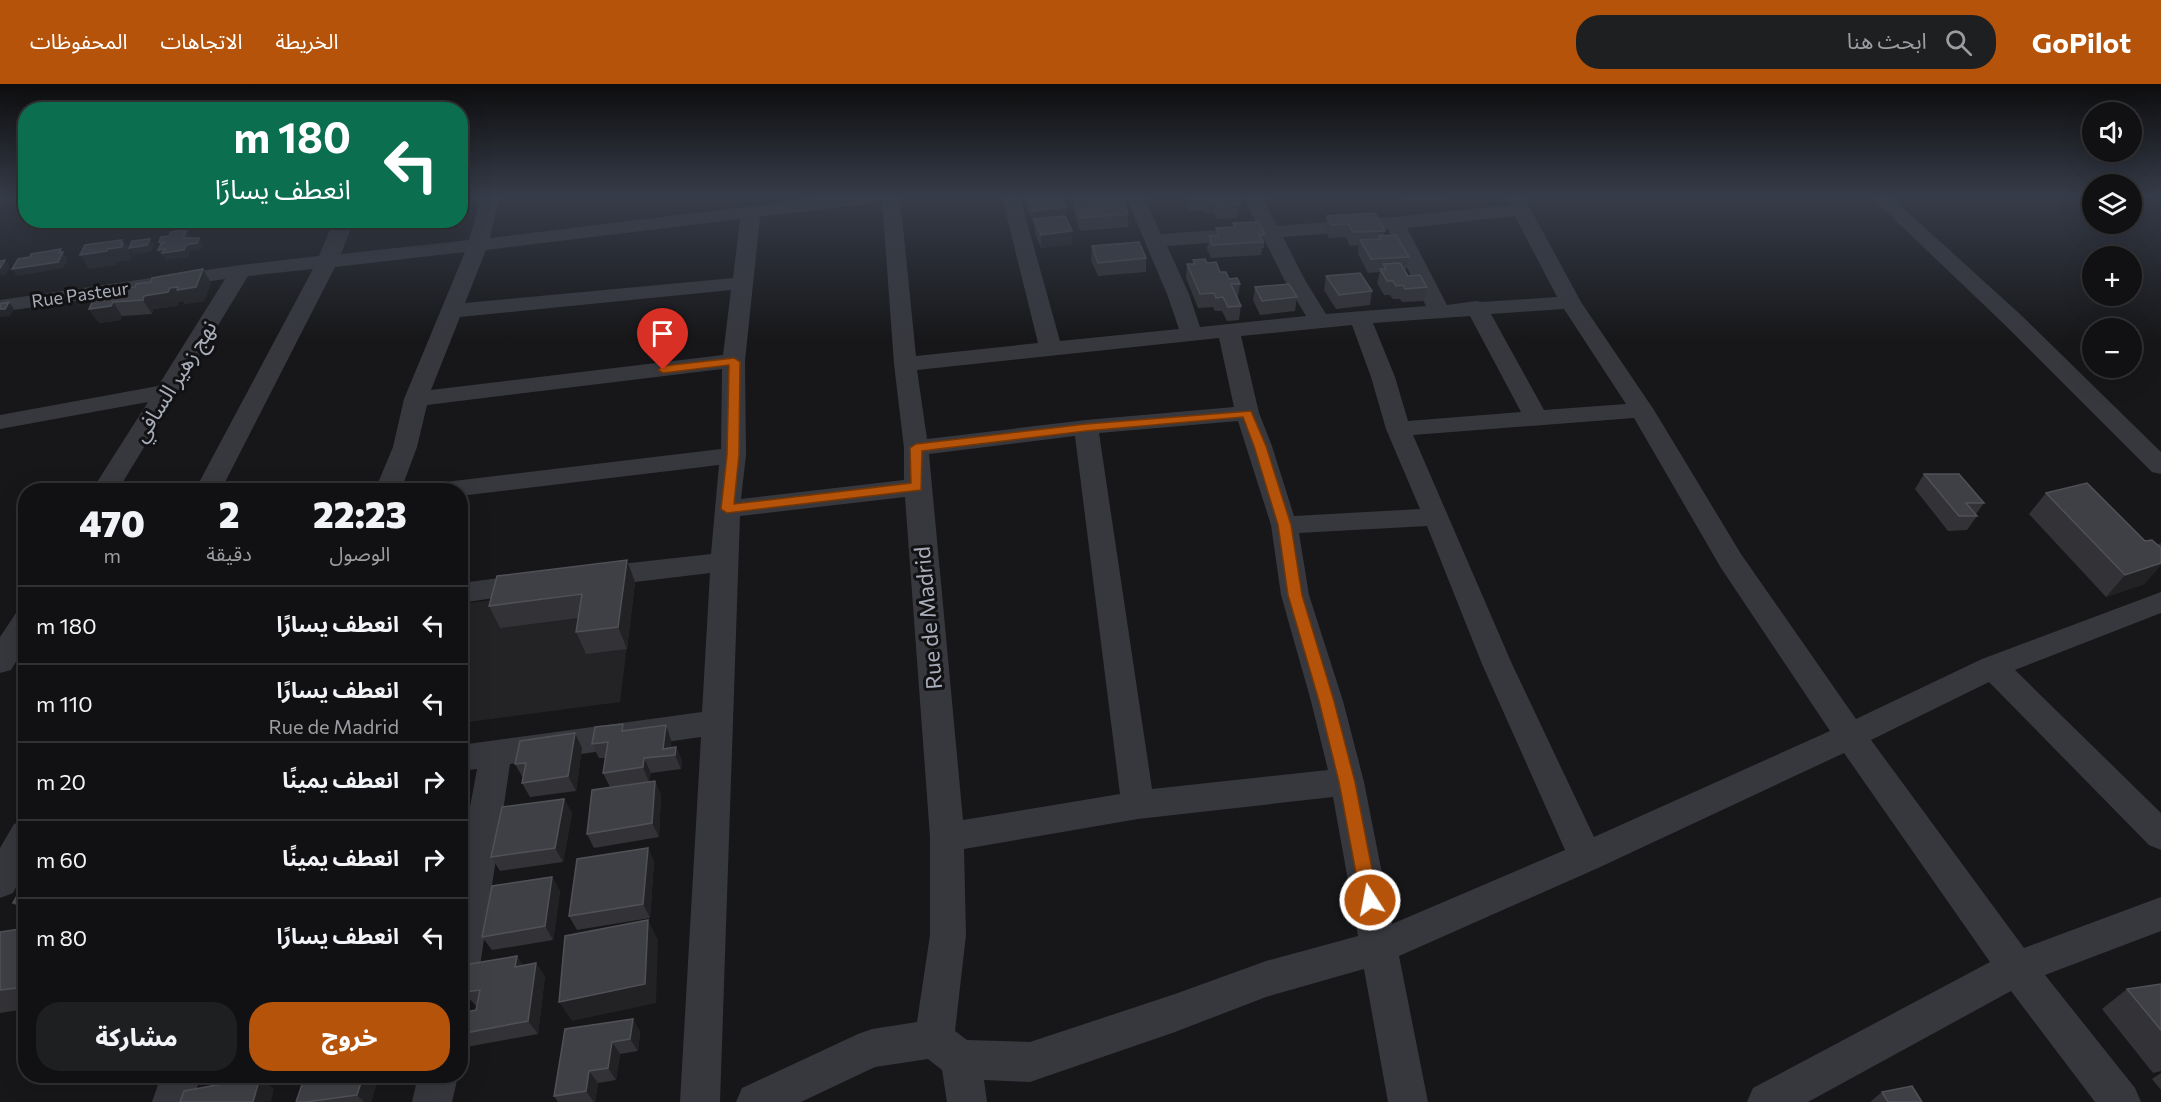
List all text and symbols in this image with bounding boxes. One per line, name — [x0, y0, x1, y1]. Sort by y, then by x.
search box — [1576, 15, 1996, 69]
text: GoPilot — [2032, 25, 2131, 59]
icon: search — [1942, 26, 1975, 59]
text: ابحث هنا — [1847, 27, 1927, 54]
text: المحفوظات — [30, 28, 127, 53]
text: الاتجاهات — [160, 28, 242, 53]
text: الخريطة — [275, 28, 338, 53]
map controls — [2082, 102, 2142, 378]
button: sound — [2082, 102, 2142, 162]
text: 180 m — [233, 110, 351, 162]
icon: left — [372, 126, 450, 204]
text: انعطف يسارًا — [215, 172, 351, 205]
button: layers — [2082, 174, 2142, 234]
button: + — [2082, 246, 2142, 306]
street label: Rue Pasteur — [30, 276, 130, 312]
pin — [637, 308, 688, 370]
street label: نهج زهير السافي — [125, 315, 225, 449]
icon: arrive — [646, 317, 679, 350]
button: − — [2082, 318, 2142, 378]
text: 2 — [219, 491, 239, 535]
text: 22:23 — [313, 491, 407, 535]
text: 470 — [79, 500, 145, 544]
text: دقيقة — [206, 541, 252, 565]
text: الوصول — [330, 541, 390, 565]
text: m — [103, 543, 121, 567]
street label: Rue de Madrid — [908, 545, 947, 691]
icon: left — [417, 609, 450, 642]
text: انعطف يسارًا — [277, 610, 399, 637]
text: 180 m — [36, 612, 97, 639]
text: انعطف يسارًا — [277, 676, 399, 703]
icon: left — [417, 687, 450, 720]
text: 110 m — [36, 690, 93, 717]
text: Rue de Madrid — [269, 714, 399, 738]
icon: right — [417, 765, 450, 798]
text: انعطف يمينًا — [282, 766, 399, 793]
text: 20 m — [36, 768, 86, 795]
icon: right — [417, 843, 450, 876]
text: انعطف يمينًا — [282, 844, 399, 871]
text: 60 m — [36, 846, 87, 873]
position arrow — [1338, 868, 1402, 932]
icon: left — [417, 921, 450, 954]
text: انعطف يسارًا — [277, 922, 399, 949]
text: 80 m — [36, 924, 87, 951]
button: مشاركة — [36, 1002, 237, 1071]
button: خروج — [249, 1002, 450, 1071]

